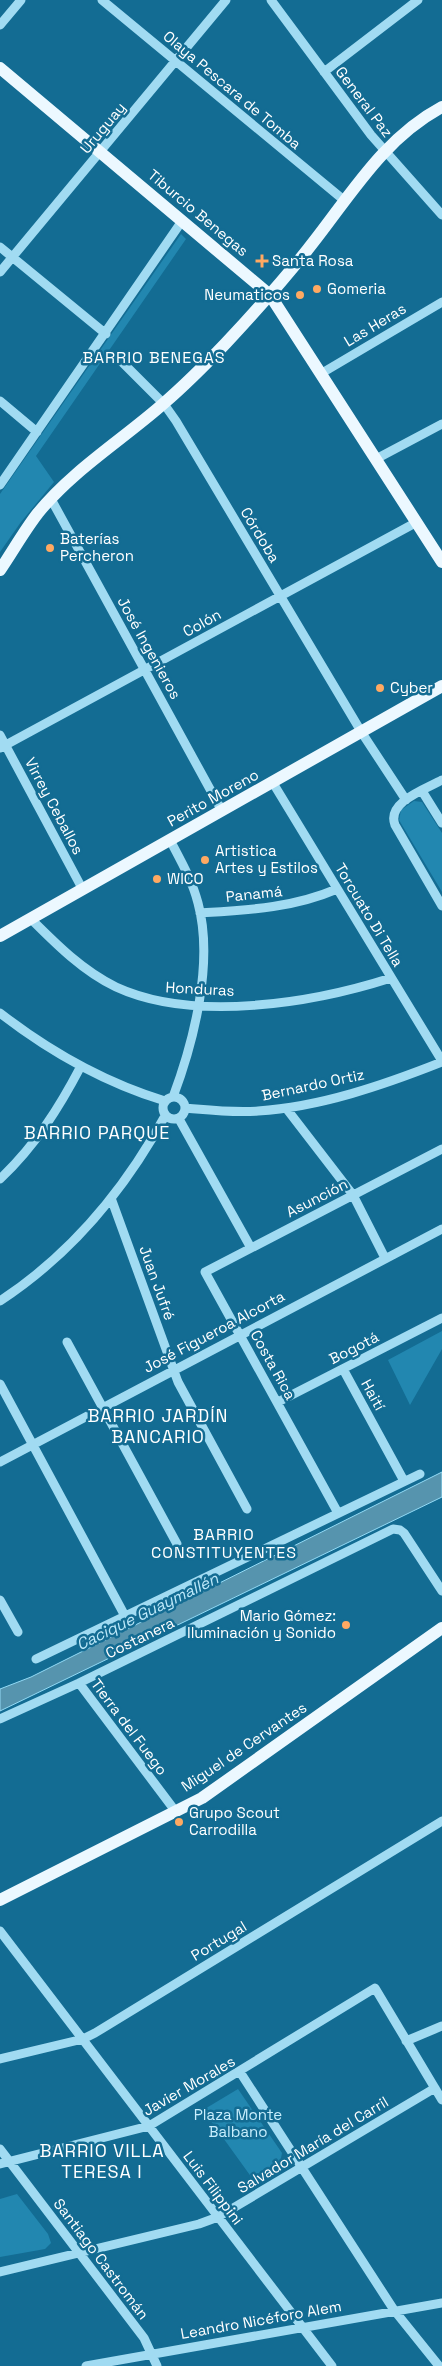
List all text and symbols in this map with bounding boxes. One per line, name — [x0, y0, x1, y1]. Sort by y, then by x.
street label: Olaya Pescara de Tomba — [159, 26, 306, 153]
street label: General Paz — [332, 63, 397, 141]
street label: Uruguay — [76, 98, 130, 157]
street label: Tiburcio Benegas — [144, 165, 253, 260]
place label: Santa Rosa — [272, 251, 354, 270]
marker: Santa Rosa — [256, 255, 268, 267]
place label: Gomeria — [327, 279, 386, 298]
marker: Gomeria — [311, 283, 323, 295]
place label: Neumaticos — [204, 285, 290, 304]
marker: Neumaticos — [294, 289, 306, 301]
street label: Las Heras — [340, 299, 409, 351]
district label: BARRIO BENEGAS — [82, 347, 226, 368]
street label: Córdoba — [236, 503, 285, 566]
place label: Baterías Percheron — [60, 529, 134, 565]
marker: Baterías Percheron — [44, 542, 56, 554]
street label: José Ingenieros — [113, 593, 185, 702]
street label: Colón — [179, 604, 224, 641]
place label: Cyber — [390, 678, 433, 697]
marker: Cyber — [374, 682, 386, 694]
street label: Virrey Ceballos — [21, 754, 88, 858]
street label: Perito Moreno — [164, 765, 262, 831]
place label: Artistica Artes y Estilos — [215, 841, 318, 877]
marker: Artistica Artes y Estilos — [199, 854, 211, 866]
street label: Torcuato Di Tella — [331, 860, 408, 970]
place label: WICO — [167, 869, 203, 888]
marker: WICO — [151, 873, 163, 885]
street label: Panamá — [225, 881, 284, 906]
street label: Honduras — [165, 977, 235, 1000]
street label: Bernardo Ortiz — [260, 1064, 366, 1105]
district label: BARRIO PARQUE — [24, 1121, 170, 1144]
street label: Asunción — [283, 1174, 351, 1221]
street label: Juan Jufré — [135, 1243, 180, 1323]
street label: José Figueroa Alcorta — [140, 1286, 288, 1377]
street label: Costa Rica — [247, 1327, 301, 1403]
street label: Bogotá — [326, 1327, 382, 1368]
street label: Haití — [357, 1376, 390, 1414]
district label: BARRIO JARDÍN BANCARIO — [87, 1404, 229, 1448]
district label: BARRIO CONSTITUYENTES — [151, 1524, 297, 1563]
water label: Cacique Guaymallén — [73, 1567, 223, 1655]
place label: Mario Gómez: Iluminación y Sonido — [187, 1606, 336, 1642]
street label: Costanera — [102, 1613, 178, 1662]
marker: Mario Gómez: Iluminación y Sonido — [340, 1619, 352, 1631]
street label: Tierra del Fuego — [87, 1675, 172, 1779]
street label: Miguel de Cervantes — [177, 1697, 310, 1796]
place label: Grupo Scout Carrodilla — [189, 1803, 280, 1839]
marker: Grupo Scout Carrodilla — [173, 1816, 185, 1828]
street label: Portugal — [187, 1917, 250, 1965]
street label: Javier Morales — [139, 2051, 238, 2120]
street label: Salvador María del Carril — [234, 2092, 392, 2197]
park label: Plaza Monte Balbano — [194, 2105, 282, 2141]
district label: BARRIO VILLA TERESA I — [39, 2139, 165, 2183]
street label: Luis Filippini — [179, 2147, 247, 2228]
street label: Santiago Castromán — [50, 2194, 153, 2323]
street label: Leandro Nicéforo Alem — [179, 2296, 343, 2343]

